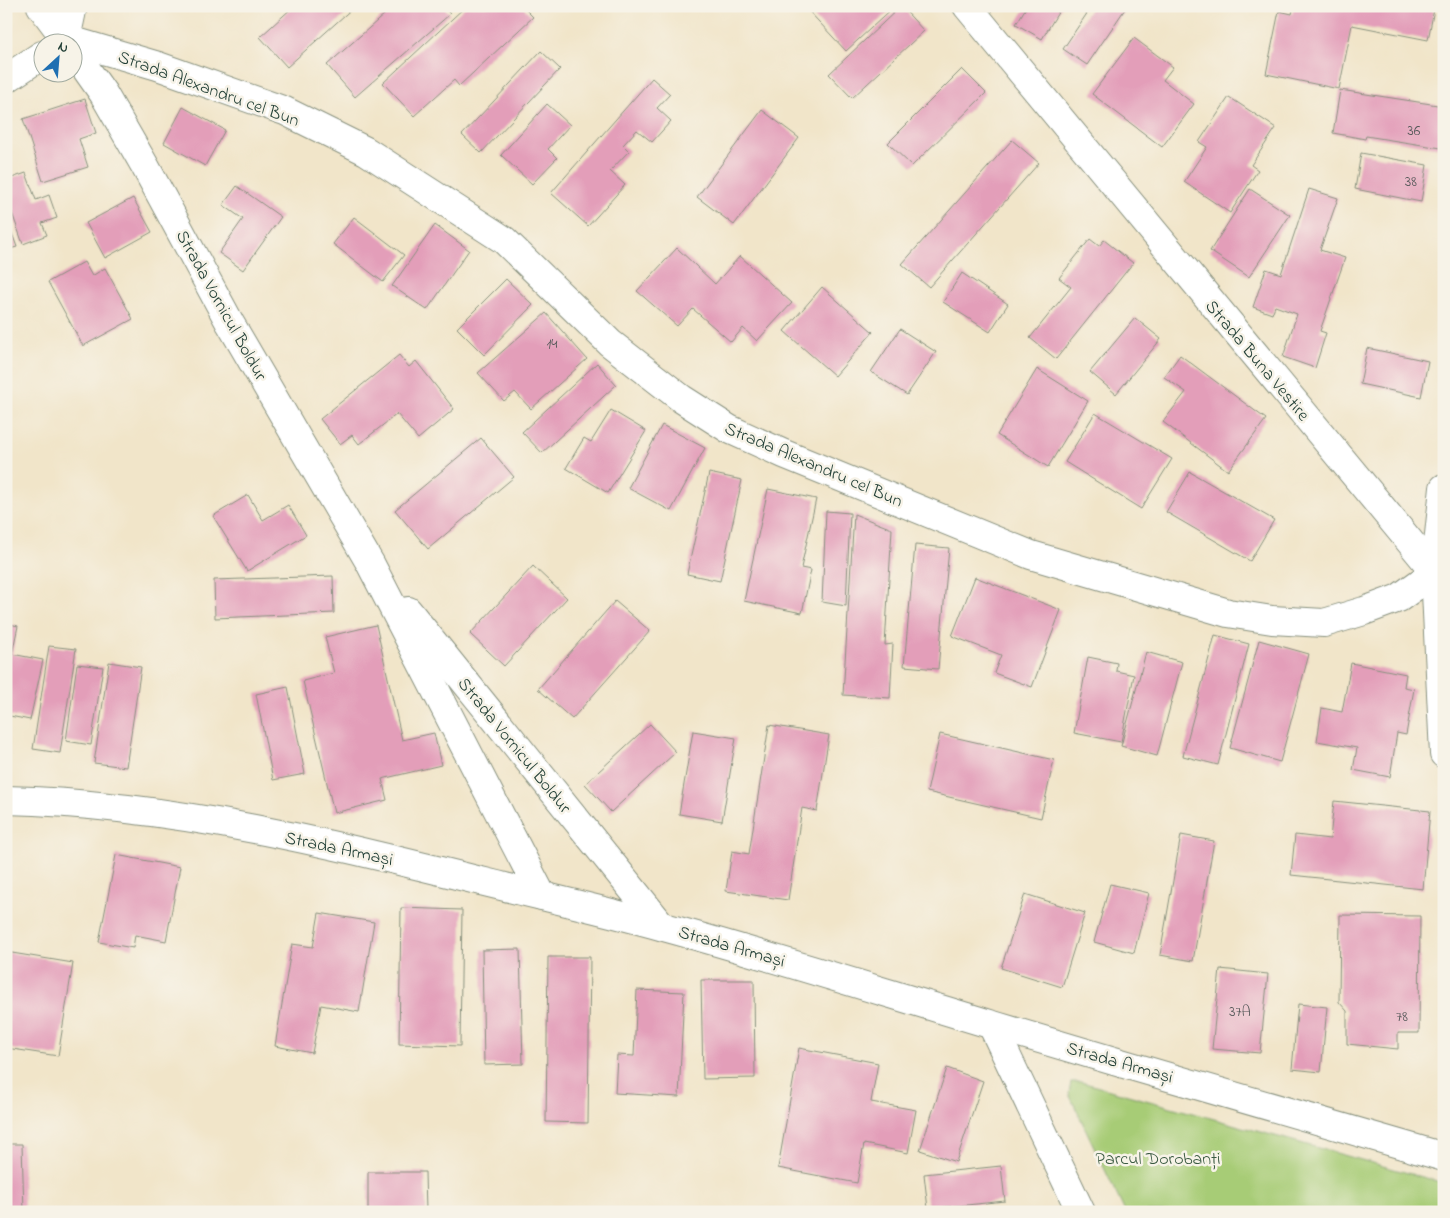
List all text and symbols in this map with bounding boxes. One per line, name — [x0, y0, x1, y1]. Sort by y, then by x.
north arrow — [32, 32, 82, 82]
text: N — [54, 36, 72, 59]
street label: Strada Alexandru cel Bun — [114, 45, 303, 135]
house number: 36 — [1408, 120, 1421, 142]
house number: 38 — [1405, 171, 1417, 193]
street label: Strada Vornicul Boldur — [168, 226, 273, 386]
street label: Strada Buna Vestire — [1198, 295, 1316, 428]
house number: 14 — [547, 333, 557, 355]
street label: Strada Alexandru cel Bun — [720, 416, 906, 515]
street label: Strada Vornicul Boldur — [450, 673, 577, 820]
street label: Strada Armași — [282, 826, 395, 874]
street label: Strada Armași — [675, 920, 788, 976]
house number: 37A — [1229, 1001, 1251, 1023]
house number: 78 — [1396, 1006, 1408, 1028]
street label: Strada Armași — [1063, 1036, 1176, 1092]
park label: Parcul Dorobanți — [1096, 1147, 1220, 1173]

